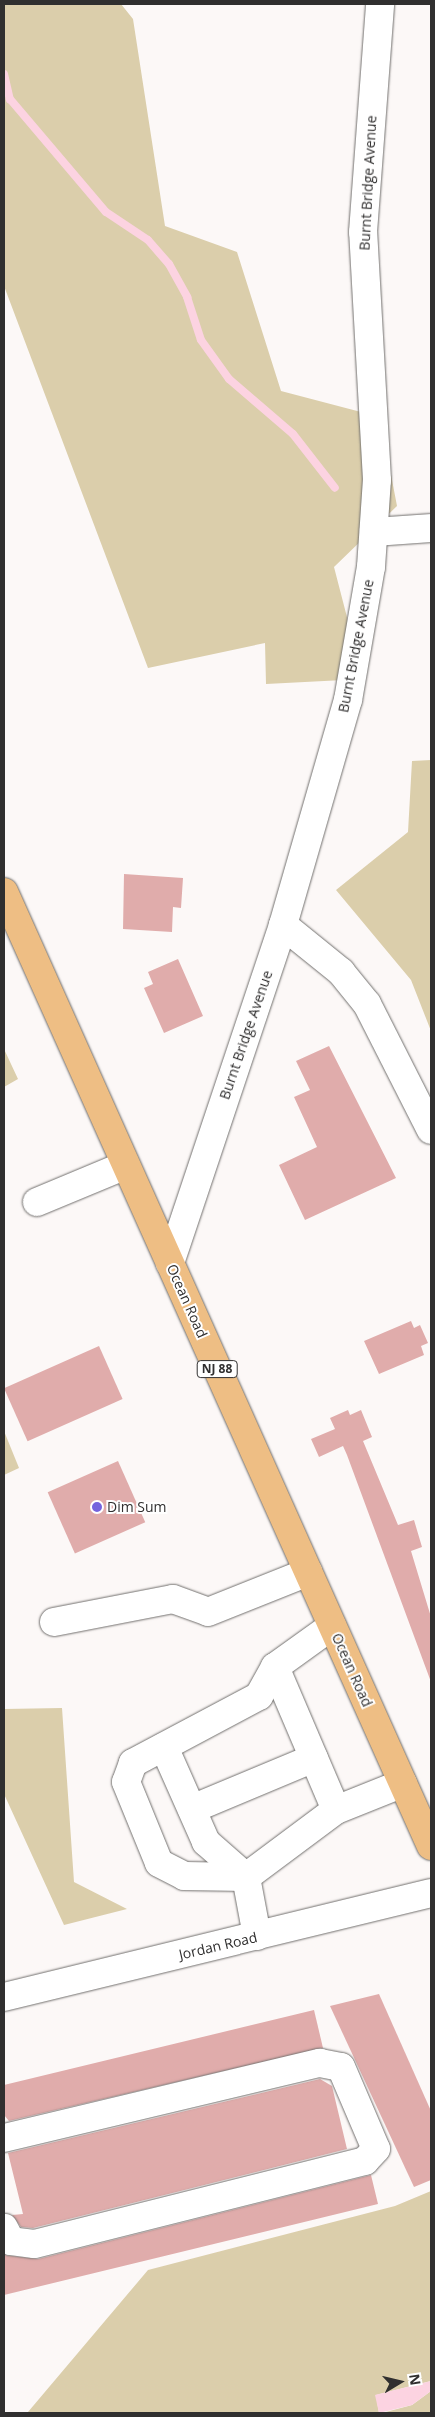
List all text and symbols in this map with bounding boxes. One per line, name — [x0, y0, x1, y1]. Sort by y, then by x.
street label: Burnt Bridge Avenue — [356, 115, 380, 251]
street label: Burnt Bridge Avenue — [335, 578, 377, 714]
street label: Burnt Bridge Avenue — [216, 968, 276, 1102]
street label: Ocean Road — [163, 1262, 211, 1340]
road number: NJ 88 — [196, 1360, 238, 1378]
place label: Dim Sum — [107, 1499, 167, 1515]
marker: Dim Sum — [91, 1501, 103, 1513]
street label: Ocean Road — [328, 1631, 376, 1709]
street label: Jordan Road — [177, 1929, 259, 1963]
north arrow — [375, 2357, 425, 2407]
text: N — [405, 2372, 426, 2387]

